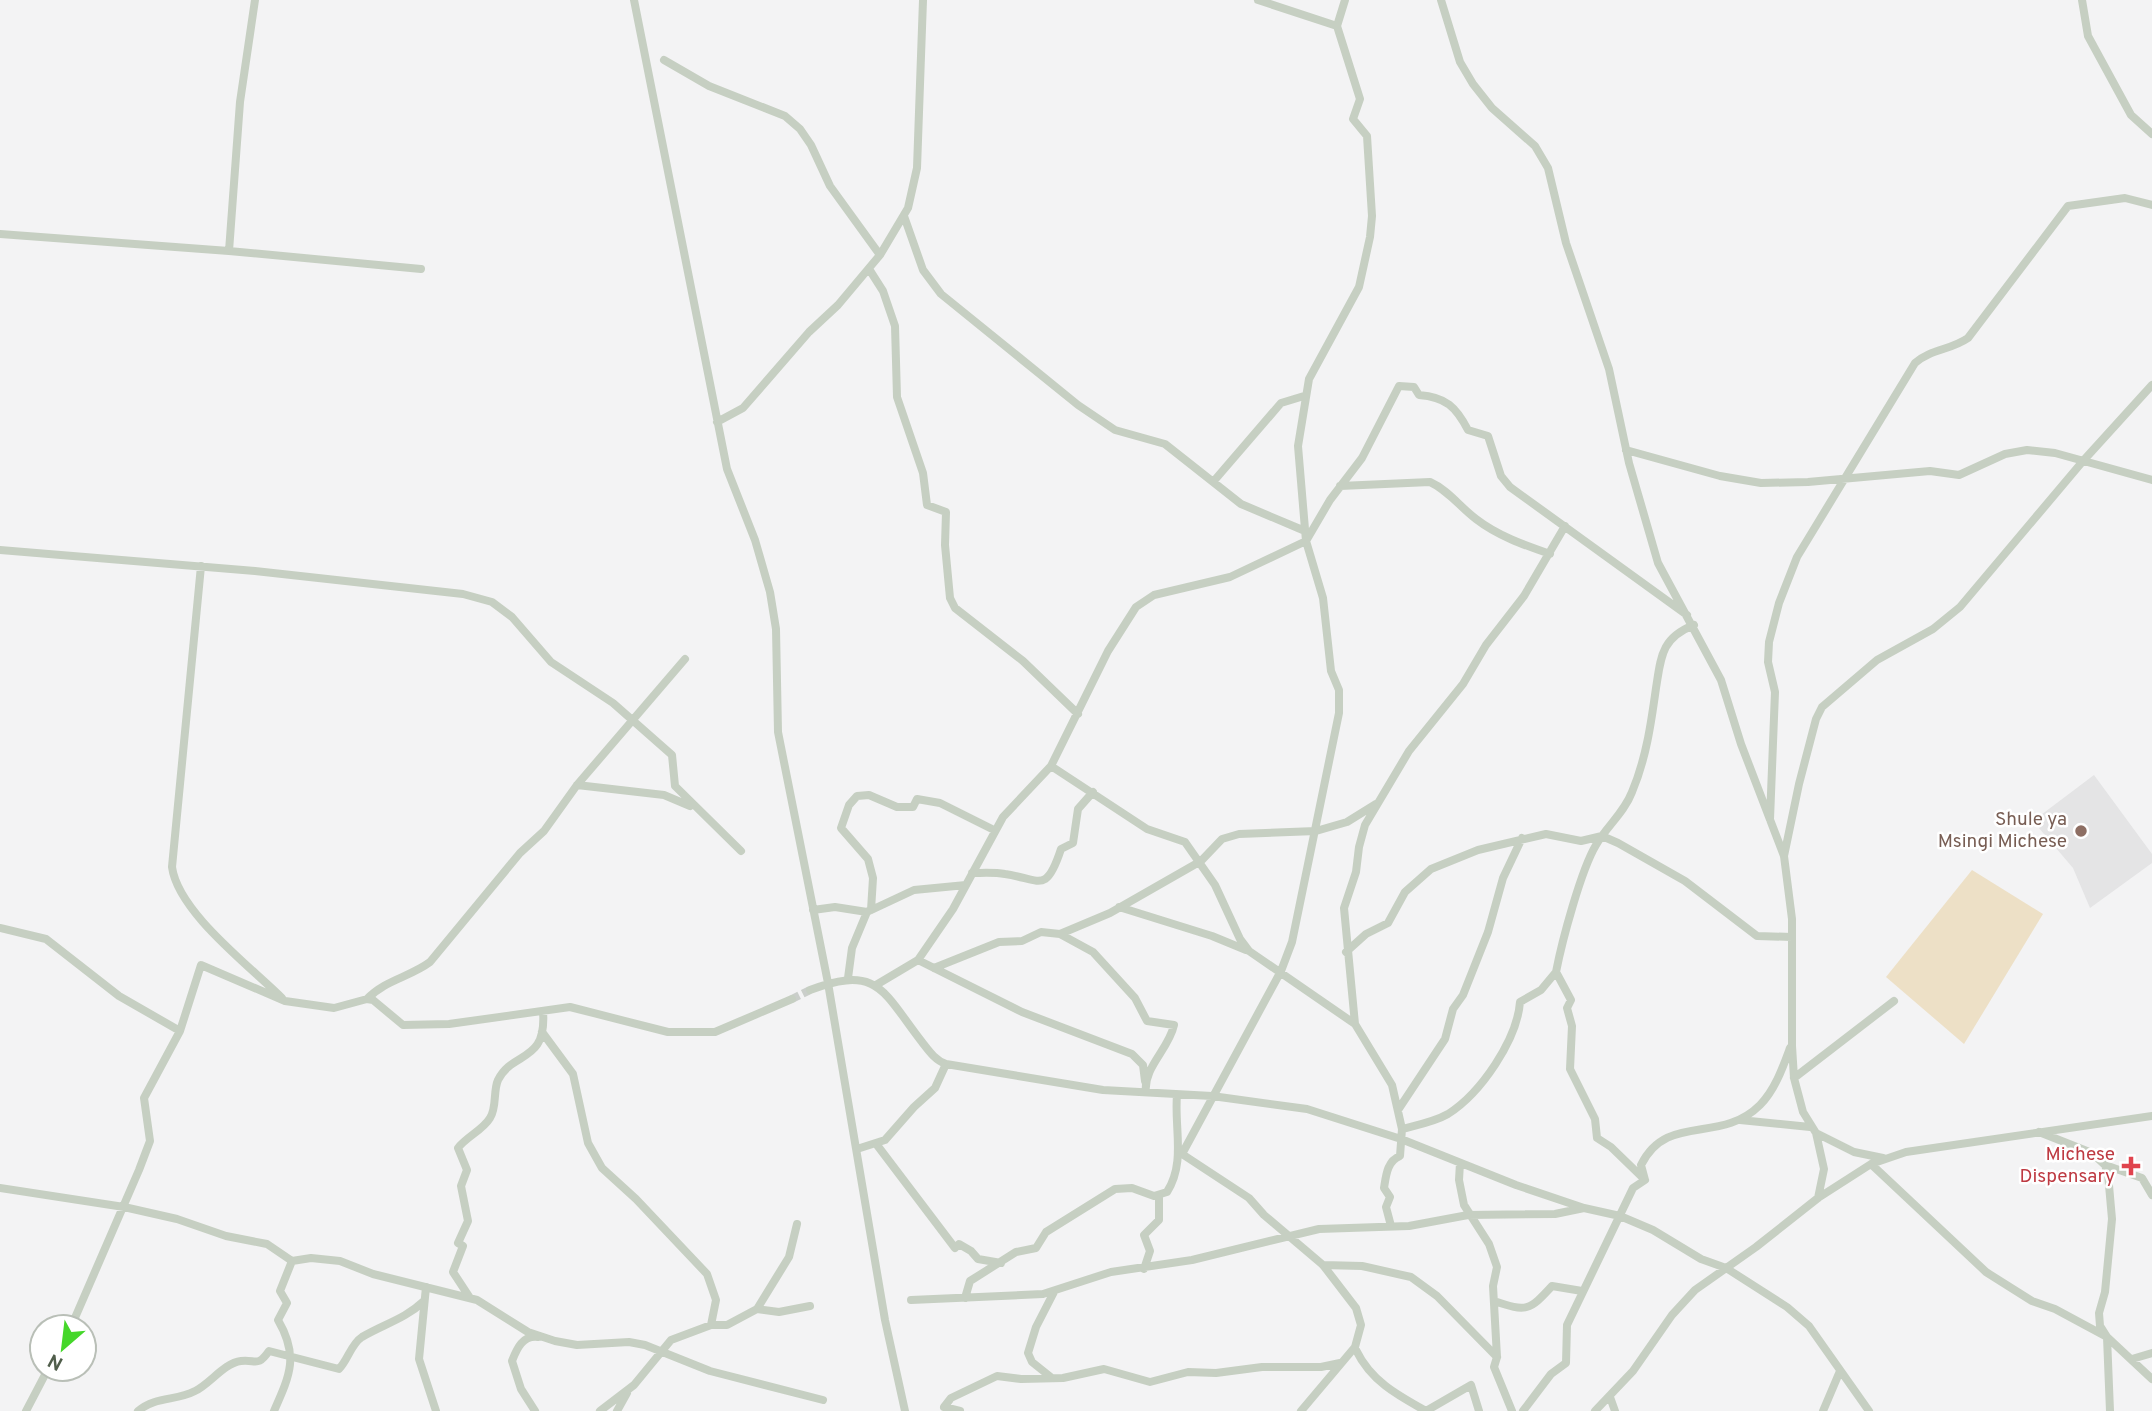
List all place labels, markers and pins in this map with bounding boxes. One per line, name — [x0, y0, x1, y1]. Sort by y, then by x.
place label: Shule ya Msingi Michese — [1938, 808, 2067, 854]
marker: Shule ya Msingi Michese — [2073, 823, 2089, 839]
place label: Michese Dispensary — [2020, 1143, 2115, 1189]
marker: Michese Dispensary — [2121, 1156, 2141, 1176]

